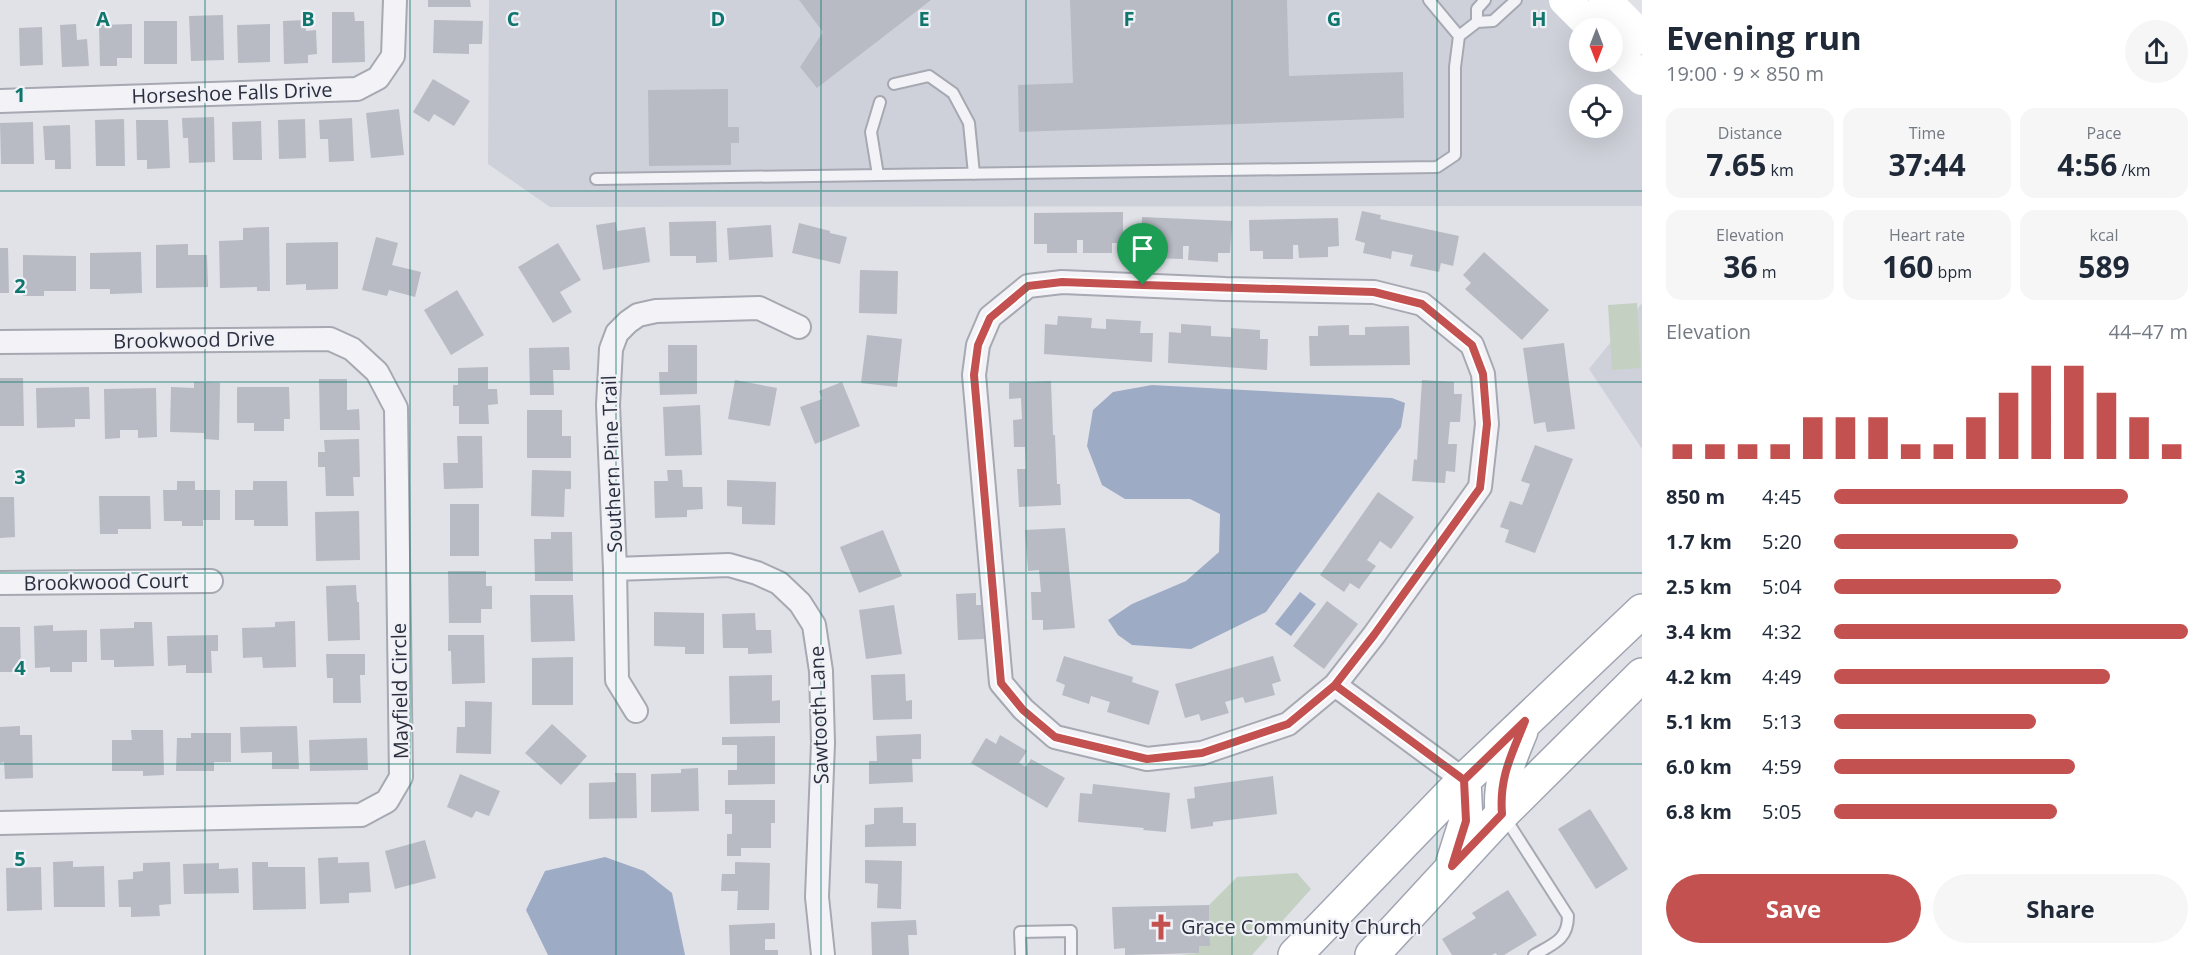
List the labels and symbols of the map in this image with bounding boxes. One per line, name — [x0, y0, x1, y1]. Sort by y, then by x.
text: A — [96, 5, 110, 32]
text: B — [301, 5, 315, 32]
text: C — [507, 5, 520, 32]
text: D — [711, 5, 725, 32]
text: E — [918, 5, 930, 32]
text: F — [1124, 5, 1134, 32]
text: G — [1327, 5, 1341, 32]
text: H — [1531, 5, 1547, 32]
north arrow — [1569, 18, 1623, 72]
street label: Horseshoe Falls Drive — [131, 75, 333, 110]
text: 1 — [14, 81, 26, 108]
pin — [1117, 223, 1168, 285]
text: 2 — [14, 272, 26, 299]
street label: Brookwood Drive — [113, 325, 275, 354]
street label: Southern Pine Trail — [595, 375, 628, 553]
text: 3 — [14, 463, 26, 490]
street label: Brookwood Court — [23, 567, 189, 596]
street label: Mayfield Circle — [385, 623, 414, 759]
street label: Sawtooth Lane — [803, 645, 834, 785]
text: 4 — [14, 654, 26, 681]
text: 5 — [14, 845, 26, 872]
church icon: Grace Community Church — [1146, 912, 1176, 942]
place label: Grace Community Church — [1181, 913, 1422, 940]

